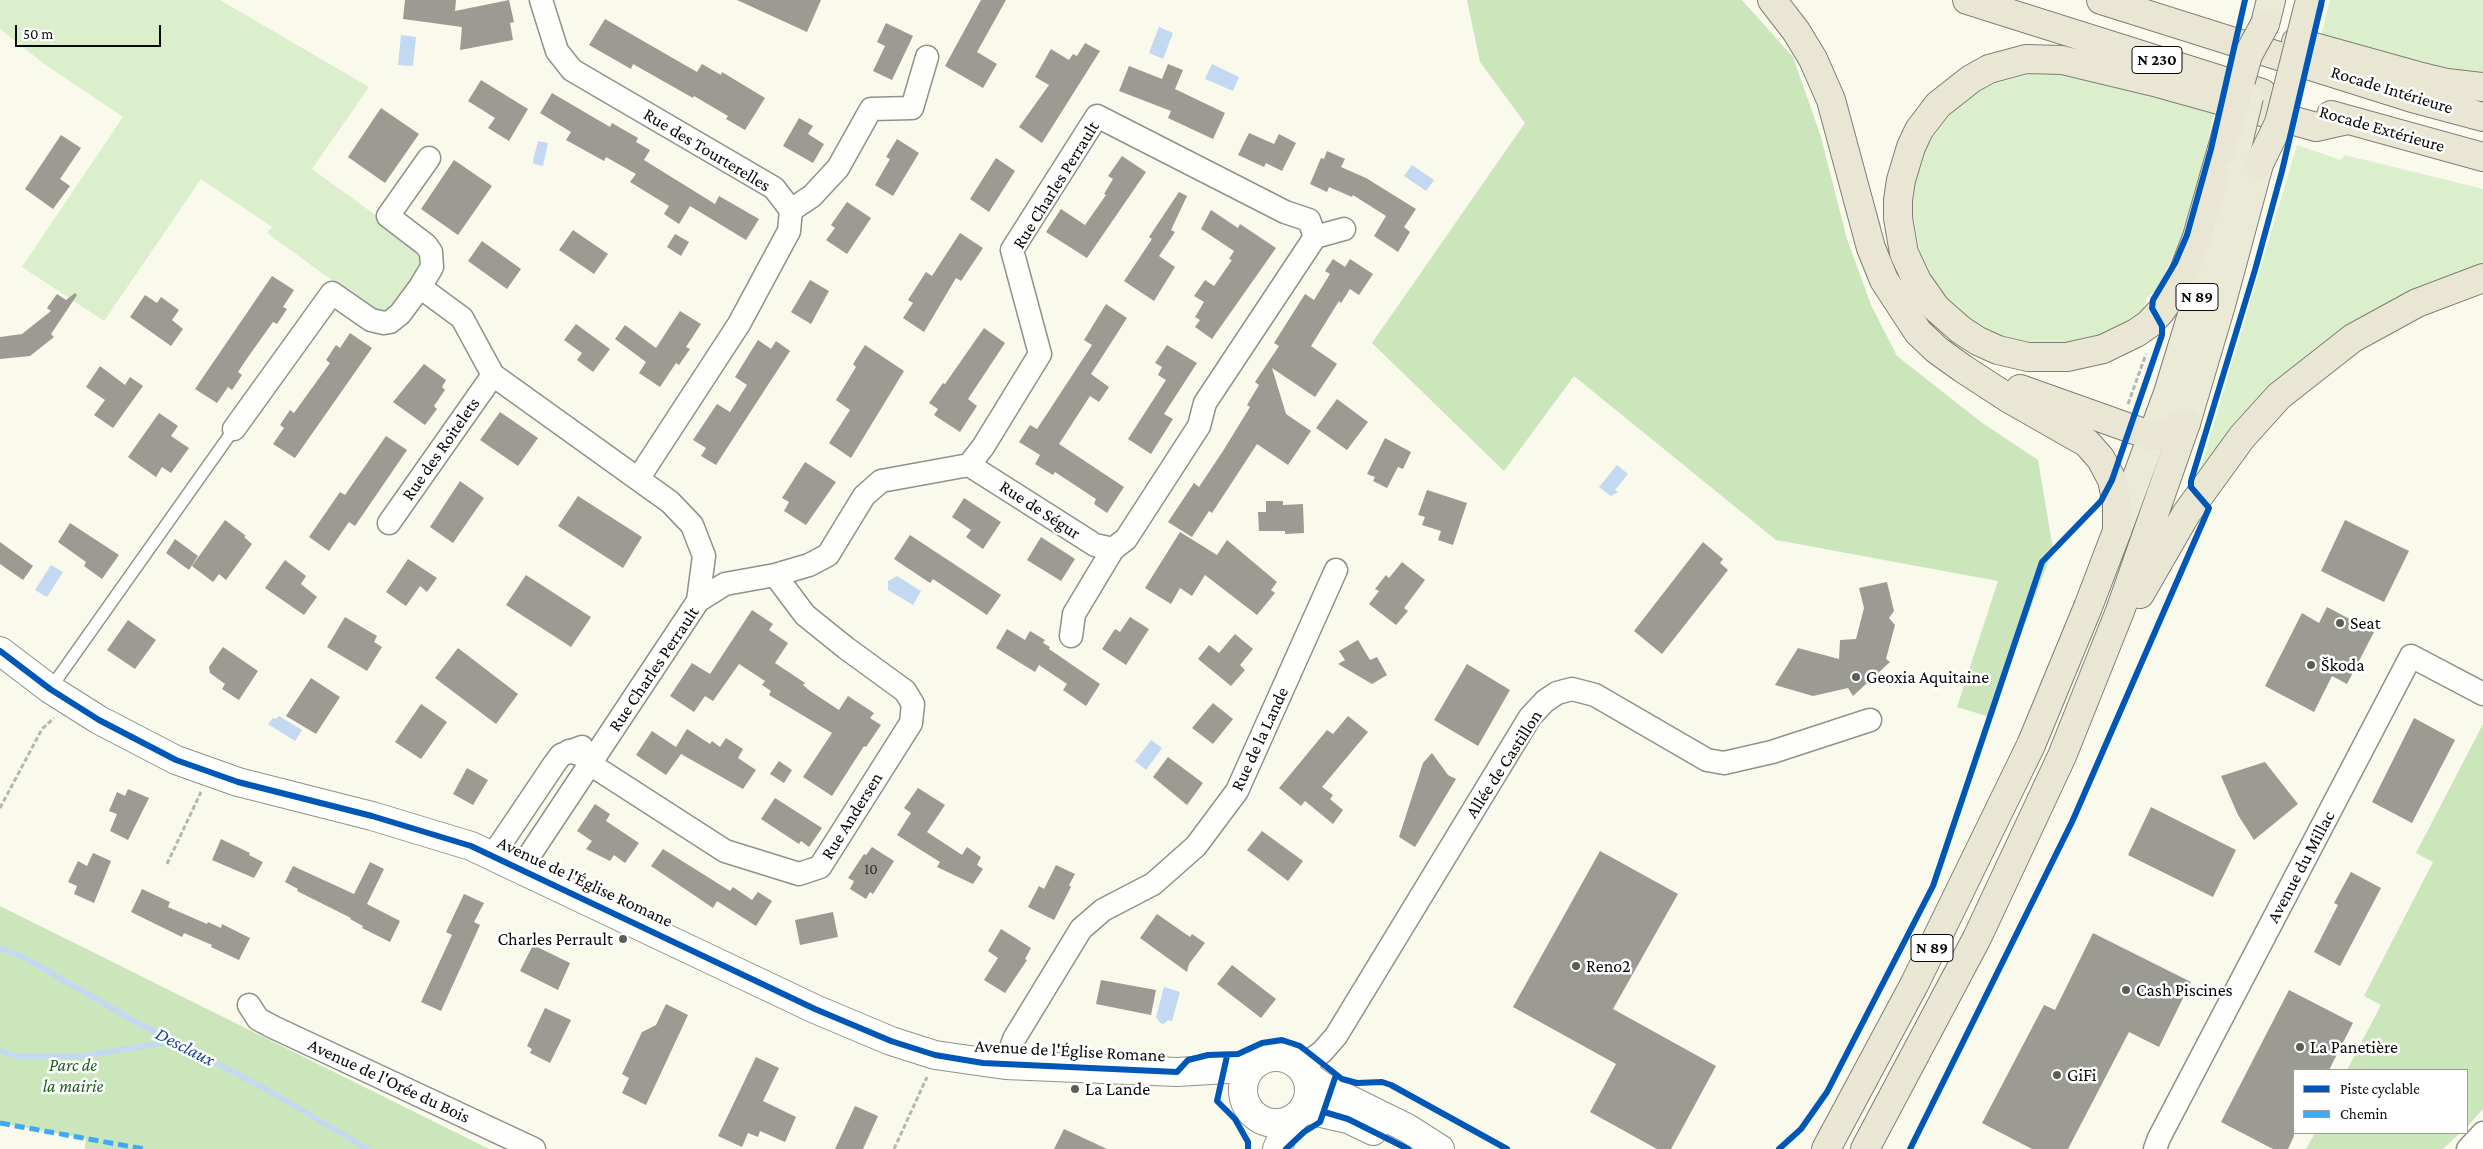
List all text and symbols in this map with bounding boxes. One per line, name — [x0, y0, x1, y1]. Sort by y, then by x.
scale bar — [18, 15, 164, 47]
text: 50 m — [23, 26, 53, 42]
road number: N 230 — [2132, 46, 2182, 74]
street label: Rocade Intérieure — [2328, 61, 2456, 119]
street label: Rocade Extérieure — [2317, 101, 2447, 157]
street label: Rue des Tourterelles — [640, 104, 774, 196]
street label: Rue Charles Perrault — [1008, 117, 1104, 253]
road number: N 89 — [2176, 284, 2218, 310]
street label: Rue des Roitelets — [397, 393, 485, 505]
street label: Rue de Ségur — [995, 476, 1085, 544]
street label: Rue Charles Perrault — [604, 602, 704, 736]
place label: Seat — [2350, 612, 2381, 634]
marker: Seat — [2334, 617, 2346, 629]
place label: Škoda — [2321, 654, 2365, 676]
marker: Škoda — [2305, 659, 2317, 671]
place label: Geoxia Aquitaine — [1866, 666, 1989, 688]
marker: Geoxia Aquitaine — [1850, 671, 1862, 683]
street label: Rue de la Lande — [1227, 684, 1293, 794]
street label: Allée de Castillon — [1461, 706, 1547, 822]
street label: Rue Andersen — [817, 768, 887, 864]
street label: Avenue du Millac — [2262, 807, 2340, 927]
street label: Avenue de l'Église Romane — [494, 832, 676, 932]
house number: 10 — [864, 860, 878, 878]
place label: Charles Perrault — [497, 928, 613, 950]
marker: Charles Perrault — [617, 933, 629, 945]
road number: N 89 — [1911, 934, 1953, 961]
place label: Reno2 — [1586, 955, 1631, 977]
marker: Reno2 — [1570, 960, 1582, 972]
place label: Cash Piscines — [2136, 979, 2233, 1001]
marker: Cash Piscines — [2120, 984, 2132, 996]
water label: Desclaux — [152, 1022, 218, 1072]
street label: Avenue de l'Orée du Bois — [305, 1034, 473, 1128]
street label: Avenue de l'Église Romane — [974, 1035, 1166, 1067]
place label: La Panetière — [2310, 1036, 2398, 1058]
marker: La Panetière — [2294, 1041, 2306, 1053]
park label: Parc de la mairie — [43, 1054, 103, 1096]
place label: GiFi — [2067, 1064, 2097, 1086]
marker: GiFi — [2051, 1069, 2063, 1081]
legend — [2293, 1069, 2468, 1134]
place label: La Lande — [1085, 1078, 1150, 1100]
text: Piste cyclable — [2340, 1081, 2420, 1097]
marker: La Lande — [1069, 1083, 1081, 1095]
text: Chemin — [2340, 1106, 2388, 1122]

